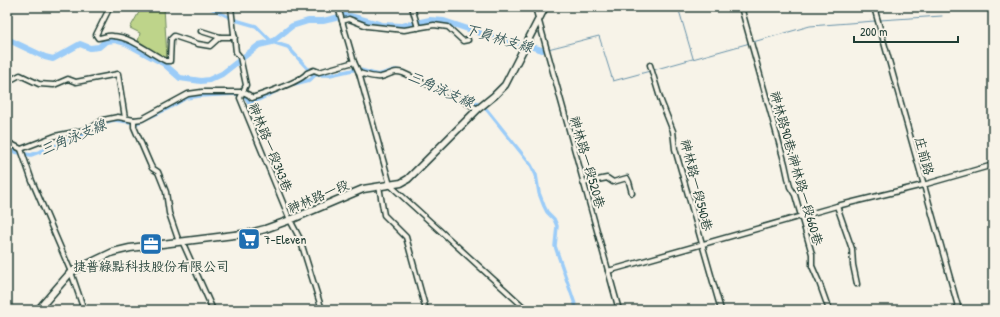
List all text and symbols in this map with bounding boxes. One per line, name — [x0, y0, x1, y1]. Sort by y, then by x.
scale bar — [854, 18, 958, 44]
water label: 下員林支線 — [463, 19, 536, 57]
text: 200 m — [860, 23, 887, 40]
water label: 三角泳支線 — [405, 66, 478, 112]
street label: 神林路90巷;神林路一段660巷 — [766, 89, 828, 247]
street label: 神林路一段343巷 — [245, 100, 297, 194]
water label: 三角泳支線 — [37, 114, 110, 159]
street label: 神林路一段520巷 — [566, 114, 610, 210]
street label: 庄前路 — [911, 135, 939, 177]
street label: 神林路一段540巷 — [677, 137, 717, 233]
street label: 神林路一段 — [285, 175, 351, 217]
supermarket icon: 7-Eleven — [236, 226, 262, 252]
place label: 7-Eleven — [264, 230, 306, 248]
office icon: 捷普綠點科技股份有限公司 — [138, 231, 164, 257]
place label: 捷普綠點科技股份有限公司 — [73, 257, 229, 275]

